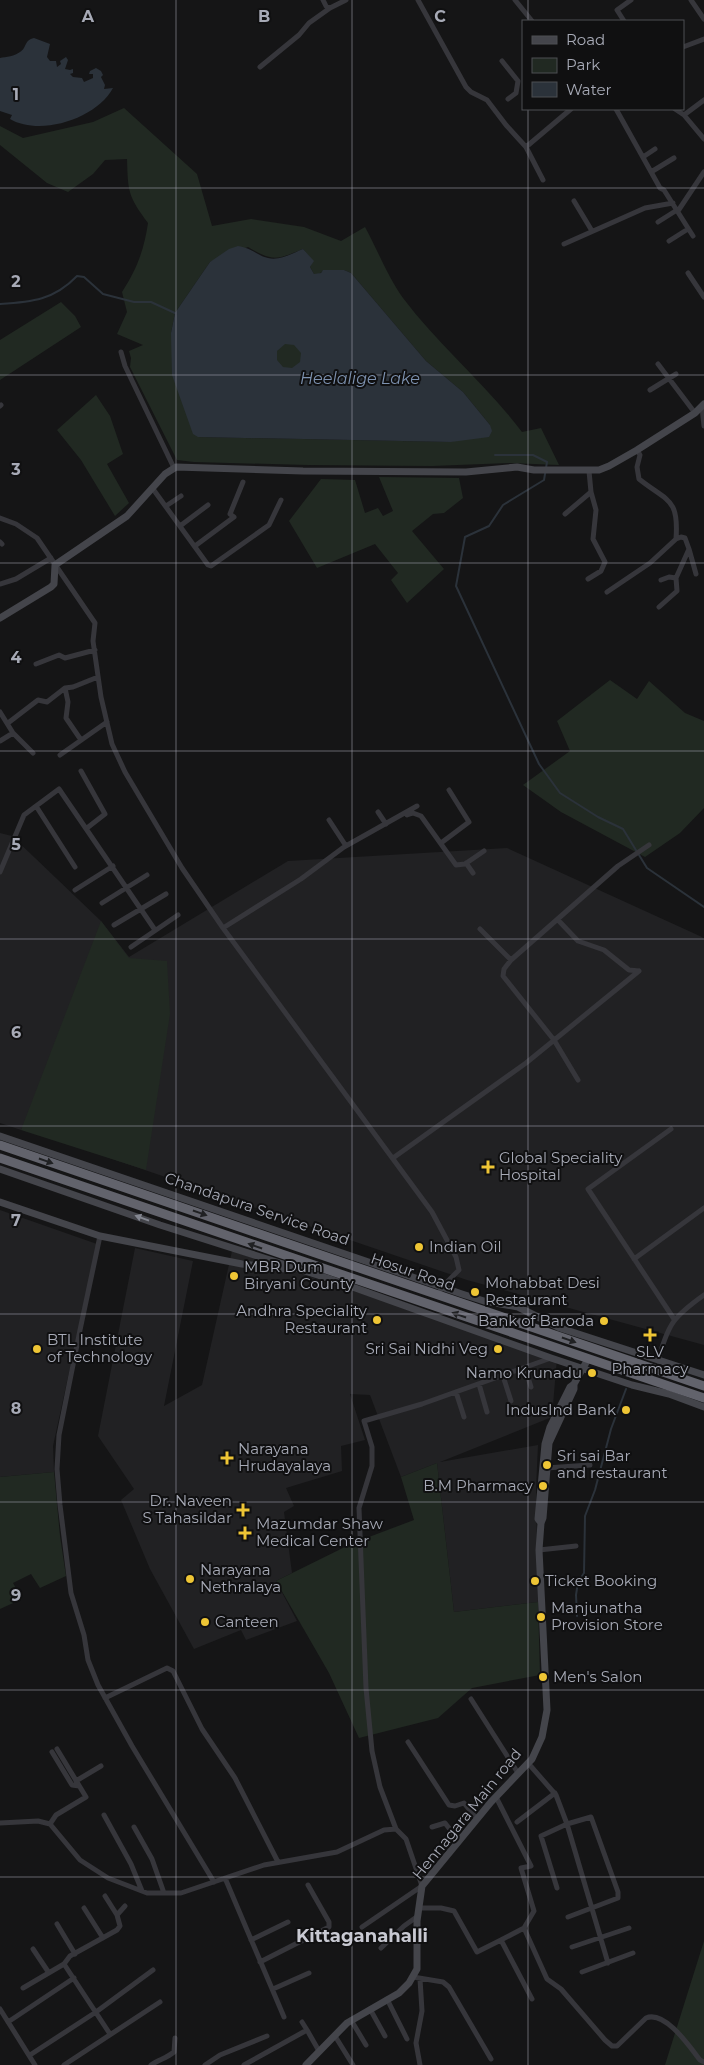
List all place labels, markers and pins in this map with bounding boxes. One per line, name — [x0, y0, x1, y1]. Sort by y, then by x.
place label: Global Speciality Hospital — [499, 1148, 623, 1184]
marker: Global Speciality Hospital — [481, 1160, 495, 1174]
place label: Indian Oil — [429, 1237, 501, 1256]
marker: Indian Oil — [413, 1241, 425, 1253]
place label: MBR Dum Biryani County — [244, 1257, 355, 1293]
marker: MBR Dum Biryani County — [228, 1270, 240, 1282]
place label: Mohabbat Desi Restaurant — [485, 1273, 600, 1309]
marker: Mohabbat Desi Restaurant — [469, 1286, 481, 1298]
place label: Andhra Speciality Restaurant — [236, 1301, 368, 1337]
place label: Bank of Baroda — [478, 1311, 594, 1330]
marker: Andhra Speciality Restaurant — [371, 1314, 383, 1326]
marker: Bank of Baroda — [598, 1315, 610, 1327]
marker: SLV Pharmacy — [644, 1329, 656, 1341]
place label: BTL Institute of Technology — [47, 1330, 153, 1366]
place label: Sri Sai Nidhi Veg — [365, 1339, 488, 1358]
place label: SLV Pharmacy — [612, 1342, 689, 1378]
marker: BTL Institute of Technology — [31, 1343, 43, 1355]
marker: Sri Sai Nidhi Veg — [492, 1343, 504, 1355]
place label: Namo Krunadu — [466, 1363, 582, 1382]
marker: Namo Krunadu — [586, 1367, 598, 1379]
place label: IndusInd Bank — [506, 1400, 616, 1419]
marker: IndusInd Bank — [620, 1404, 632, 1416]
place label: Narayana Hrudayalaya — [238, 1439, 331, 1475]
place label: Sri sai Bar and restaurant — [557, 1446, 668, 1482]
marker: Narayana Hrudayalaya — [220, 1451, 234, 1465]
marker: Sri sai Bar and restaurant — [541, 1459, 553, 1471]
place label: B.M Pharmacy — [423, 1476, 534, 1495]
marker: B.M Pharmacy — [537, 1480, 549, 1492]
place label: Dr. Naveen S Tahasildar — [142, 1491, 232, 1527]
marker: Dr. Naveen S Tahasildar — [236, 1503, 250, 1517]
place label: Mazumdar Shaw Medical Center — [256, 1514, 384, 1550]
marker: Mazumdar Shaw Medical Center — [238, 1526, 252, 1540]
place label: Narayana Nethralaya — [200, 1560, 281, 1596]
place label: Ticket Booking — [545, 1571, 657, 1590]
marker: Narayana Nethralaya — [184, 1573, 196, 1585]
marker: Ticket Booking — [529, 1575, 541, 1587]
place label: Manjunatha Provision Store — [551, 1598, 663, 1634]
marker: Manjunatha Provision Store — [535, 1611, 547, 1623]
place label: Canteen — [215, 1612, 279, 1631]
marker: Canteen — [199, 1616, 211, 1628]
place label: Men's Salon — [553, 1667, 642, 1686]
marker: Men's Salon — [537, 1671, 549, 1683]

